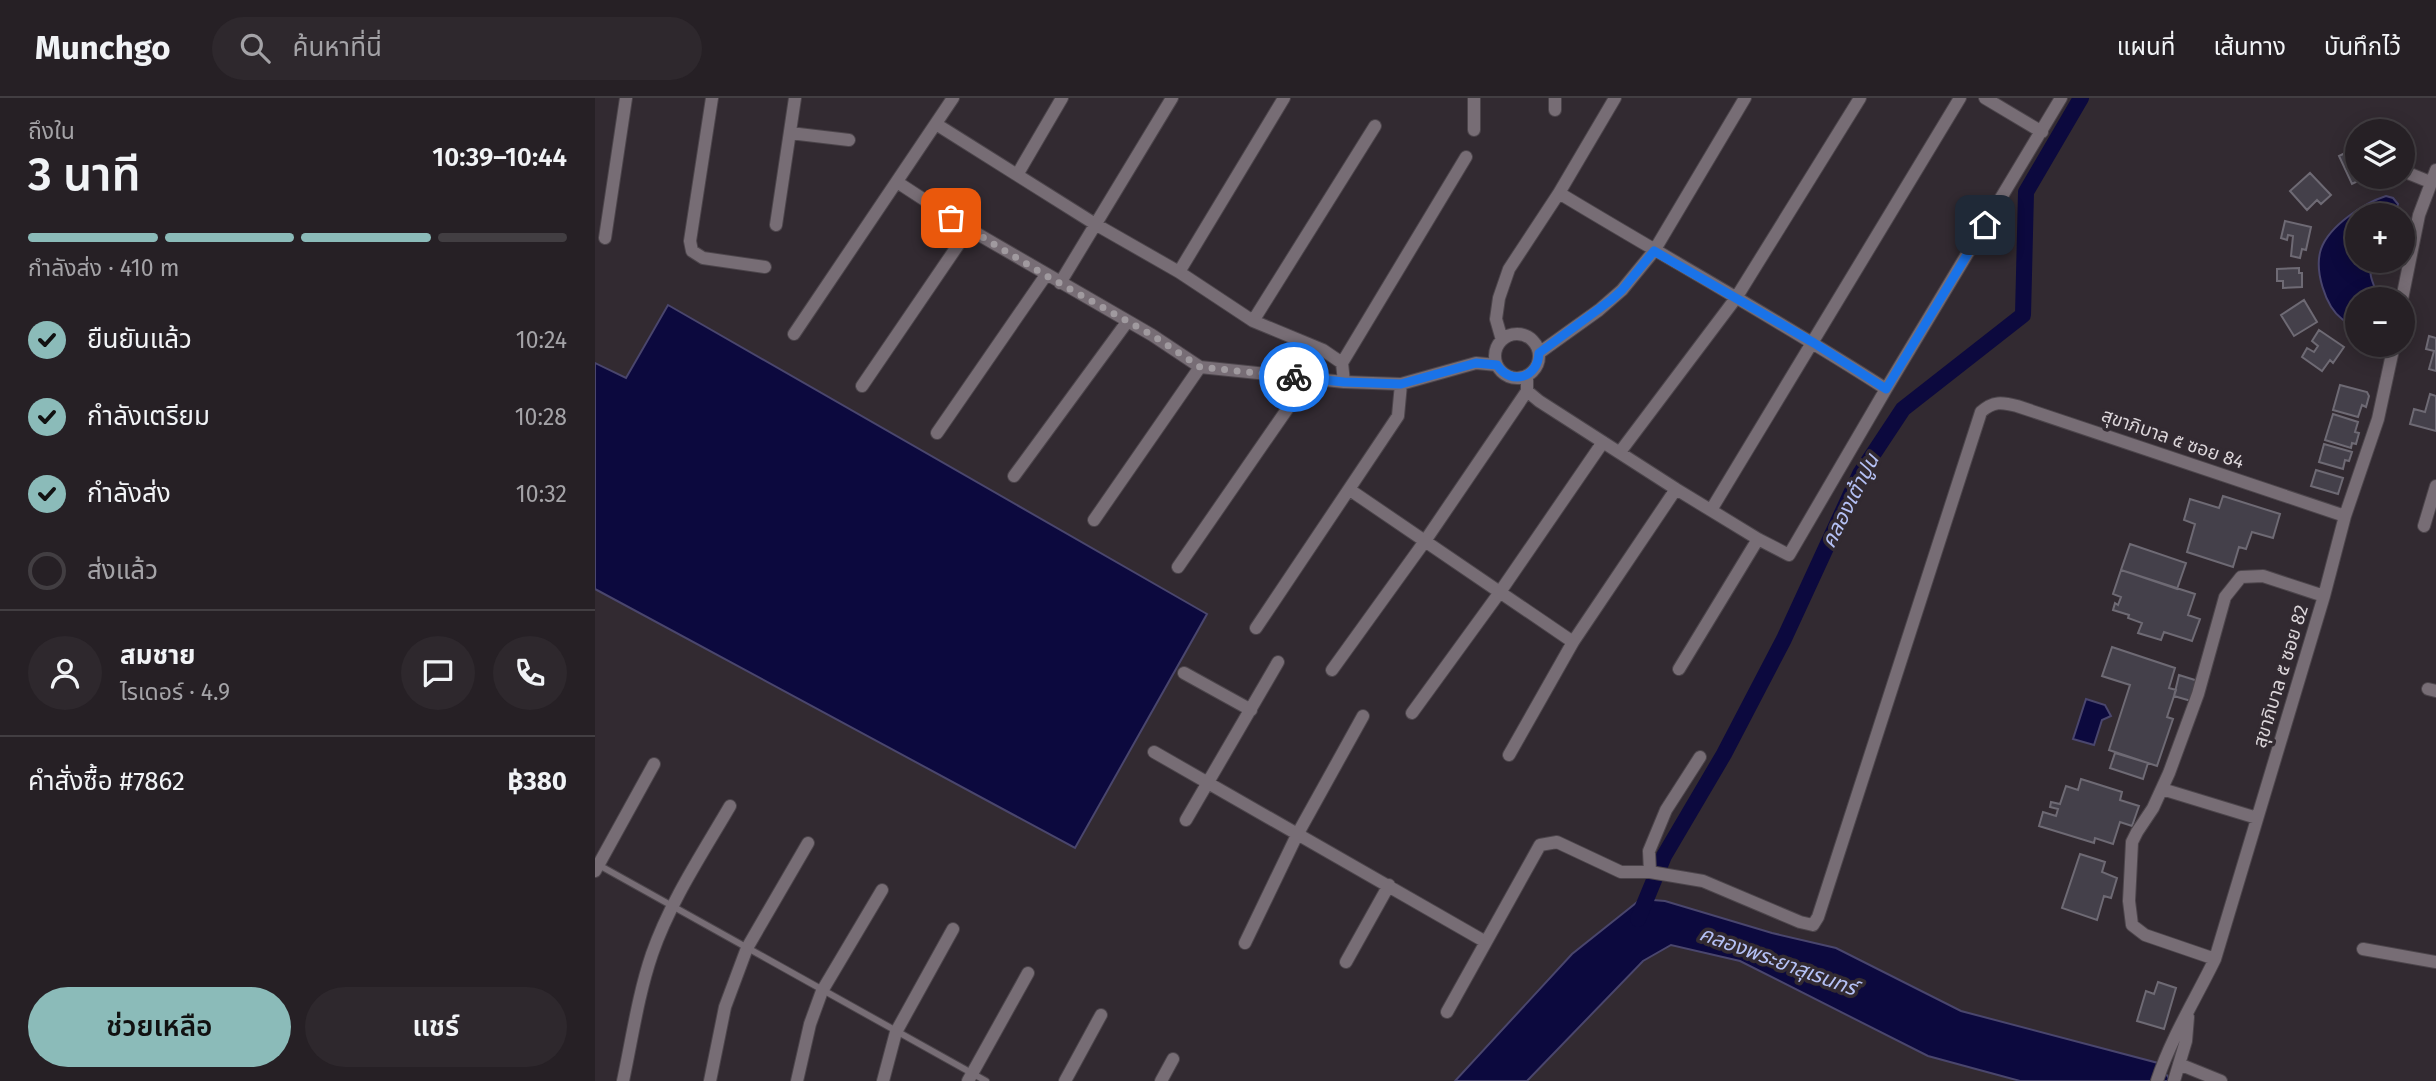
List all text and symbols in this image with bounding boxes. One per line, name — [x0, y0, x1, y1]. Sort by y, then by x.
search box — [212, 17, 702, 80]
text: Munchgo — [35, 28, 170, 68]
icon: search — [236, 29, 274, 67]
text: ค้นหาที่นี่ — [292, 32, 382, 63]
text: แผนที่ — [2117, 33, 2175, 61]
text: เส้นทาง — [2213, 33, 2286, 61]
text: บันทึกไว้ — [2324, 33, 2401, 61]
text: ถึงใน — [28, 117, 75, 145]
map controls — [2345, 119, 2415, 357]
button: layers — [2345, 119, 2415, 189]
text: 10:39–10:44 — [432, 142, 567, 173]
text: 3 นาที — [28, 147, 141, 202]
pin — [921, 188, 981, 248]
pin — [1955, 195, 2015, 255]
icon: bag — [932, 199, 970, 237]
button: + — [2345, 203, 2415, 273]
icon: home — [1966, 206, 2004, 244]
text: กำลังส่ง · 410 m — [28, 254, 179, 282]
button: − — [2345, 287, 2415, 357]
icon: check — [28, 321, 66, 359]
text: ยืนยันแล้ว — [87, 324, 192, 355]
text: 10:24 — [516, 326, 567, 354]
courier — [1259, 342, 1329, 412]
icon: bike — [1275, 358, 1313, 396]
icon: check — [28, 398, 66, 436]
text: กำลังเตรียม — [87, 401, 210, 432]
text: 10:28 — [515, 403, 567, 431]
street label: สุขาภิบาล ๕ ซอย 84 — [2099, 403, 2247, 474]
water label: คลองเต้าปูน — [1815, 449, 1885, 552]
icon: check — [28, 475, 66, 513]
text: กำลังส่ง — [87, 478, 171, 509]
text: 10:32 — [516, 480, 567, 508]
text: ส่งแล้ว — [87, 555, 158, 586]
street label: สุขาภิบาล ๕ ซอย 82 — [2248, 602, 2313, 750]
button: person — [28, 636, 102, 710]
button: chat — [401, 636, 475, 710]
button: phone — [493, 636, 567, 710]
text: สมชาย — [120, 640, 196, 671]
text: ไรเดอร์ · 4.9 — [120, 678, 230, 706]
text: คำสั่งซื้อ #7862 — [28, 766, 185, 797]
text: ฿380 — [508, 766, 567, 797]
water label: คลองพระยาสุเรนทร์ — [1696, 921, 1865, 1003]
button: ช่วยเหลือ — [28, 987, 291, 1067]
button: แชร์ — [305, 987, 567, 1067]

